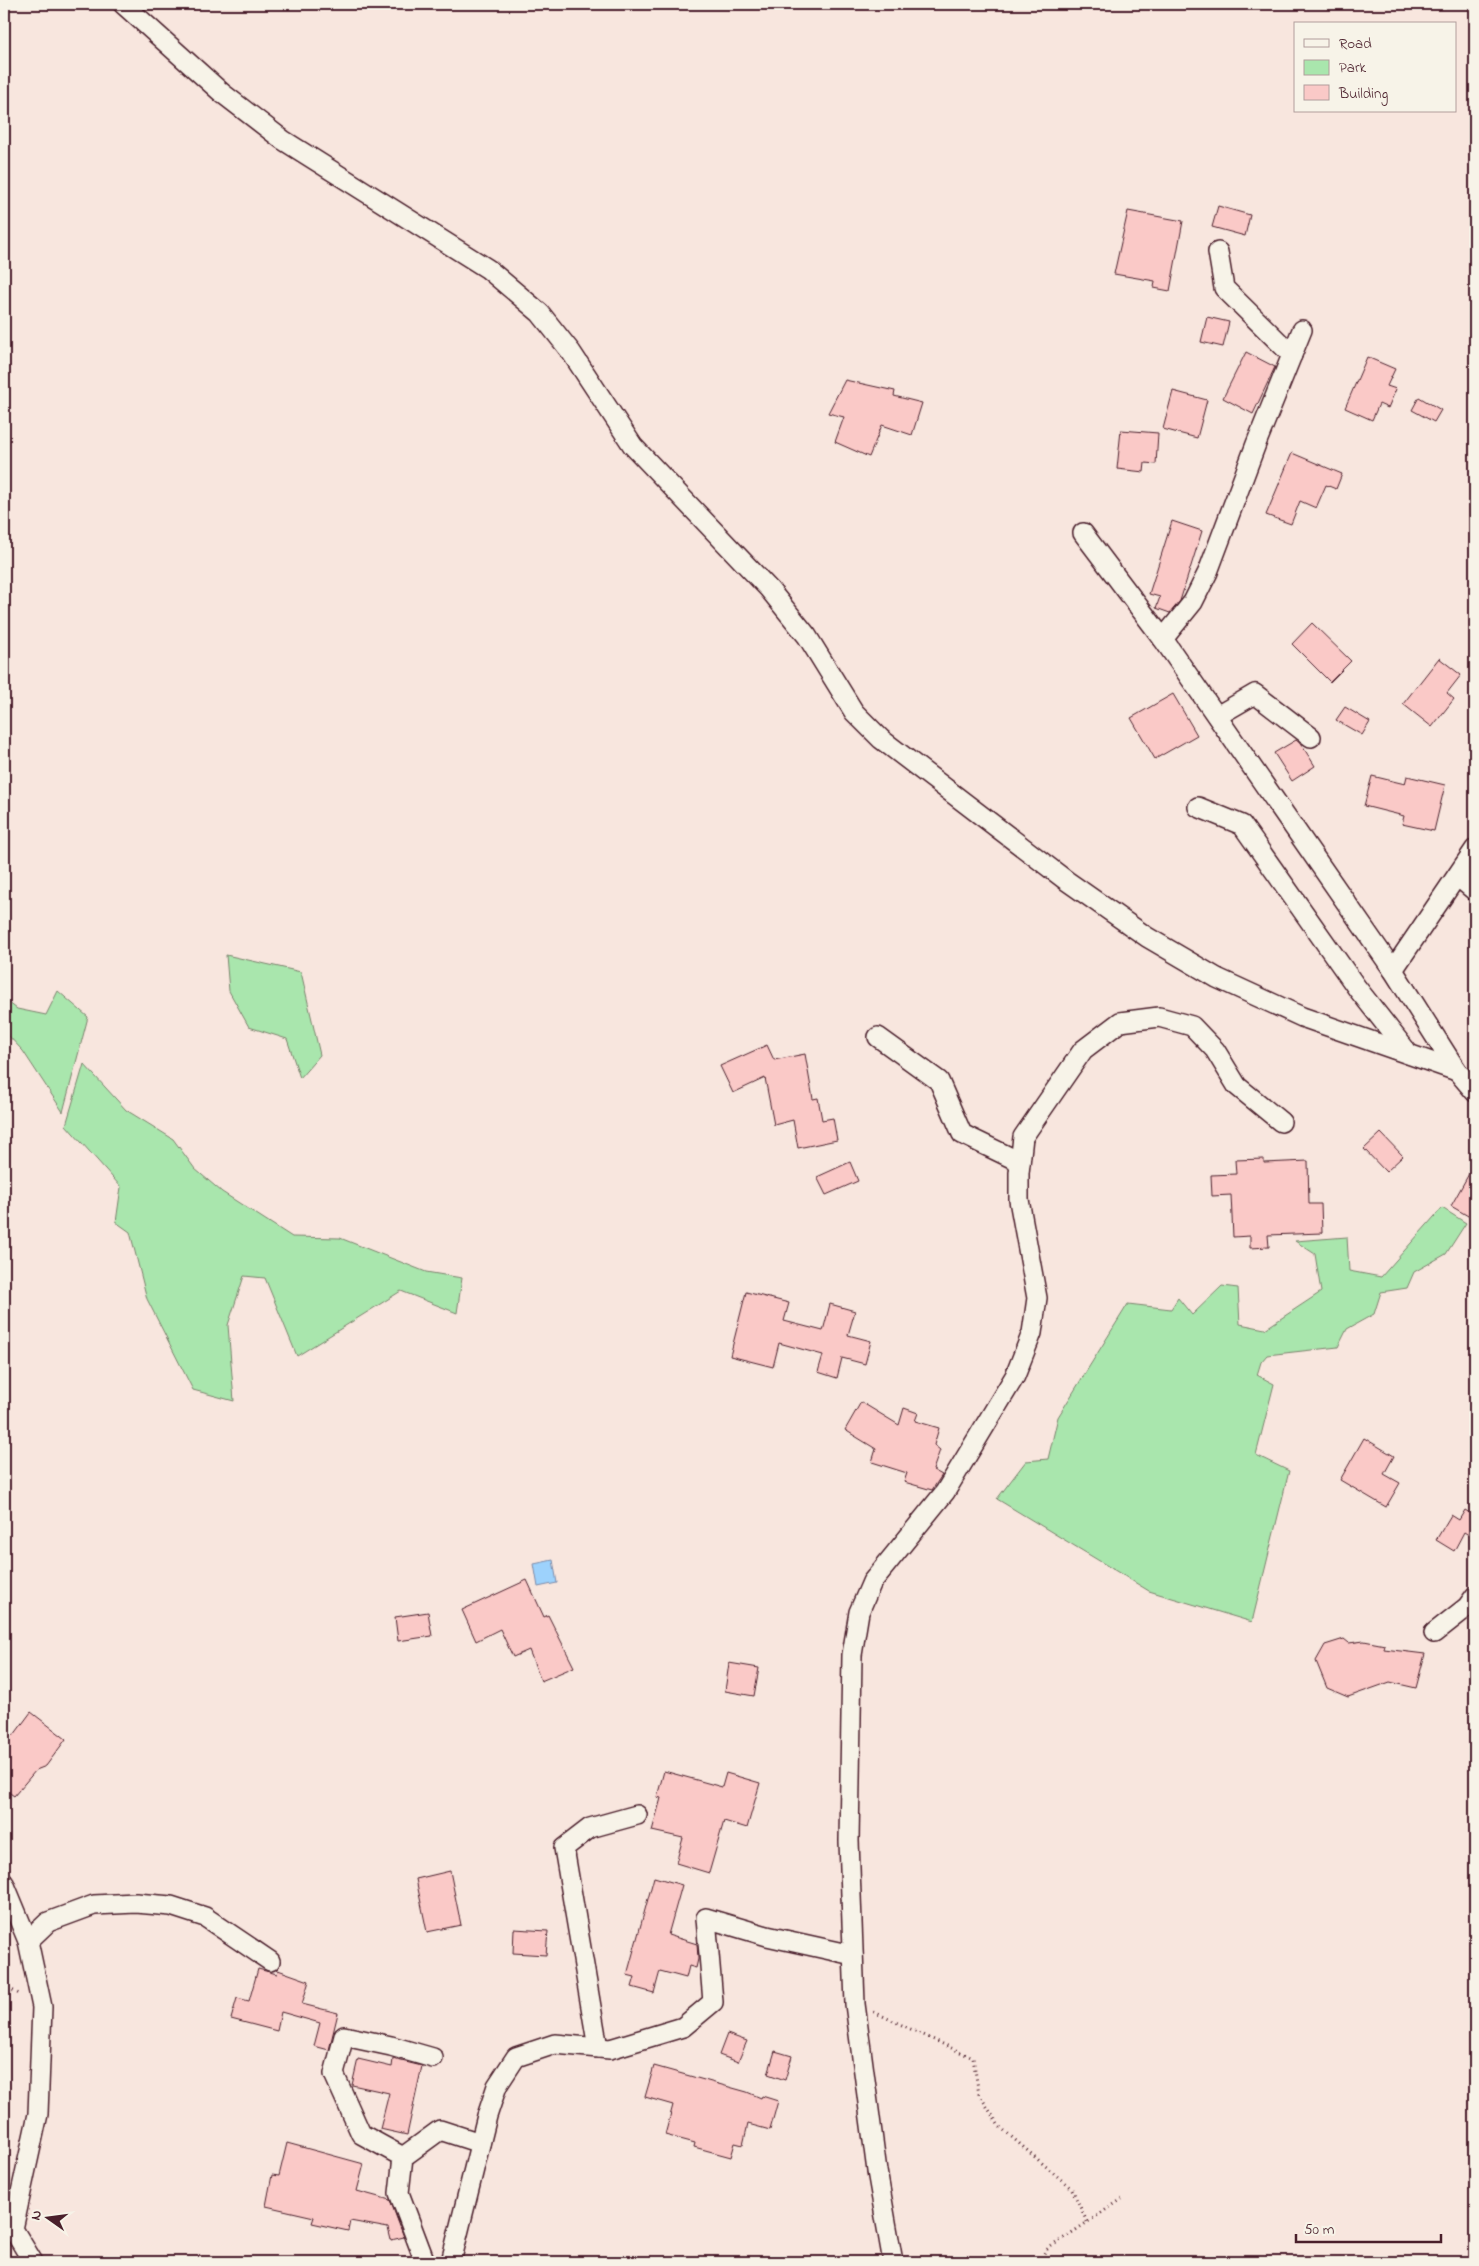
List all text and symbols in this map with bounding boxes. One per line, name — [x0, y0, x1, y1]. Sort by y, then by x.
legend — [1294, 22, 1456, 112]
text: Road — [1339, 33, 1372, 55]
text: Park — [1339, 57, 1367, 79]
text: Building — [1338, 83, 1388, 106]
north arrow — [22, 2194, 72, 2244]
text: N — [26, 2208, 48, 2222]
scale bar — [1296, 2211, 1442, 2243]
text: 50 m — [1304, 2219, 1335, 2241]

